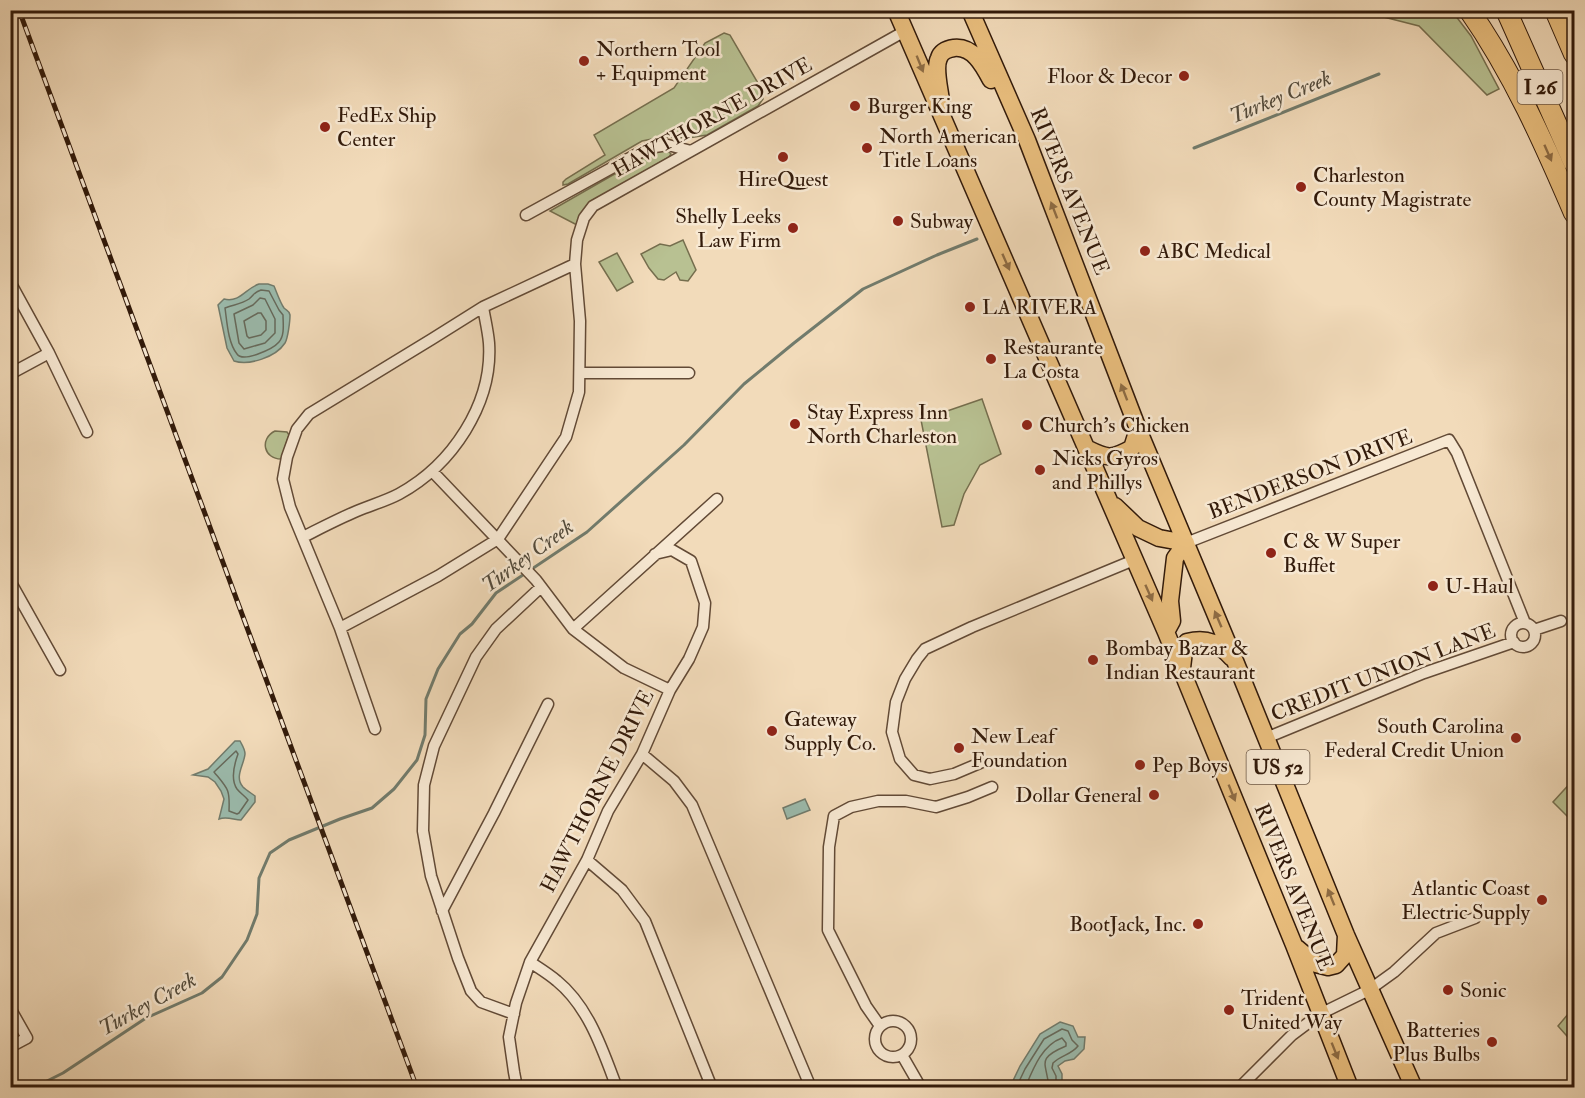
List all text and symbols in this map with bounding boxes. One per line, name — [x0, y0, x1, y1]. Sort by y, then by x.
place label: Northern Tool + Equipment — [596, 36, 721, 87]
street label: HAWTHORNE DRIVE — [608, 51, 817, 184]
marker: Northern Tool + Equipment — [577, 54, 591, 68]
one-way arrow — [916, 55, 925, 73]
place label: Floor & Decor — [1047, 63, 1172, 90]
water label: Turkey Creek — [1225, 64, 1335, 130]
marker: Floor & Decor — [1177, 69, 1191, 83]
road number: I 26 — [1518, 70, 1562, 104]
place label: Burger King — [867, 93, 973, 120]
marker: Burger King — [848, 99, 862, 113]
place label: FedEx Ship Center — [337, 102, 436, 153]
street label: RIVERS AVENUE — [1024, 104, 1115, 279]
marker: FedEx Ship Center — [318, 120, 332, 134]
place label: North American Title Loans — [879, 123, 1017, 174]
marker: North American Title Loans — [860, 141, 874, 155]
one-way arrow — [1544, 144, 1553, 162]
marker: HireQuest — [776, 150, 790, 164]
place label: Charleston County Magistrate — [1313, 162, 1472, 213]
place label: HireQuest — [738, 166, 829, 193]
marker: Charleston County Magistrate — [1294, 180, 1308, 194]
one-way arrow — [1049, 201, 1059, 219]
place label: Shelly Leeks Law Firm — [675, 203, 781, 254]
place label: Subway — [910, 208, 974, 235]
marker: Subway — [891, 214, 905, 228]
marker: Shelly Leeks Law Firm — [786, 221, 800, 235]
place label: ABC Medical — [1156, 238, 1272, 265]
marker: ABC Medical — [1138, 244, 1152, 258]
one-way arrow — [1001, 254, 1010, 271]
place label: LA RIVERA — [982, 294, 1097, 321]
marker: LA RIVERA — [963, 300, 977, 314]
place label: Restaurante La Costa — [1003, 334, 1103, 385]
marker: Restaurante La Costa — [984, 352, 998, 366]
one-way arrow — [1119, 383, 1128, 401]
place label: Stay Express Inn North Charleston — [807, 399, 957, 450]
place label: Church's Chicken — [1039, 412, 1190, 439]
marker: Stay Express Inn North Charleston — [788, 417, 802, 431]
marker: Church's Chicken — [1020, 418, 1034, 432]
street label: BENDERSON DRIVE — [1204, 423, 1416, 526]
place label: Nicks Gyros and Phillys — [1052, 445, 1158, 496]
marker: Nicks Gyros and Phillys — [1033, 463, 1047, 477]
water label: Turkey Creek — [476, 513, 579, 599]
place label: C & W Super Buffet — [1283, 528, 1400, 579]
marker: C & W Super Buffet — [1264, 546, 1278, 560]
place label: U-Haul — [1445, 573, 1514, 600]
marker: U-Haul — [1426, 579, 1440, 593]
one-way arrow — [1144, 585, 1154, 603]
one-way arrow — [1213, 610, 1222, 628]
street label: CREDIT UNION LANE — [1267, 617, 1499, 728]
place label: Bombay Bazar & Indian Restaurant — [1105, 635, 1255, 686]
marker: Bombay Bazar & Indian Restaurant — [1086, 653, 1100, 667]
street label: HAWTHORNE DRIVE — [535, 685, 660, 897]
place label: Gateway Supply Co. — [784, 706, 876, 757]
place label: South Carolina Federal Credit Union — [1324, 713, 1504, 764]
place label: New Leaf Foundation — [971, 723, 1068, 774]
marker: Gateway Supply Co. — [765, 724, 779, 738]
marker: South Carolina Federal Credit Union — [1509, 731, 1523, 745]
marker: New Leaf Foundation — [952, 741, 966, 755]
road number: US 52 — [1246, 750, 1310, 784]
place label: Pep Boys — [1152, 752, 1228, 779]
marker: Pep Boys — [1133, 758, 1147, 772]
place label: Dollar General — [1015, 782, 1143, 809]
one-way arrow — [1227, 784, 1237, 802]
marker: Dollar General — [1147, 788, 1161, 802]
street label: RIVERS AVENUE — [1248, 800, 1339, 975]
place label: Atlantic Coast Electric Supply — [1401, 875, 1531, 926]
one-way arrow — [1326, 888, 1335, 906]
marker: Atlantic Coast Electric Supply — [1535, 893, 1549, 907]
place label: BootJack, Inc. — [1069, 911, 1186, 938]
marker: BootJack, Inc. — [1191, 917, 1205, 931]
water label: Turkey Creek — [94, 966, 201, 1042]
place label: Sonic — [1460, 977, 1507, 1004]
marker: Sonic — [1441, 983, 1455, 997]
place label: Trident United Way — [1241, 985, 1343, 1036]
marker: Trident United Way — [1222, 1003, 1236, 1017]
place label: Batteries Plus Bulbs — [1393, 1017, 1480, 1068]
marker: Batteries Plus Bulbs — [1485, 1035, 1499, 1049]
one-way arrow — [1331, 1042, 1340, 1060]

